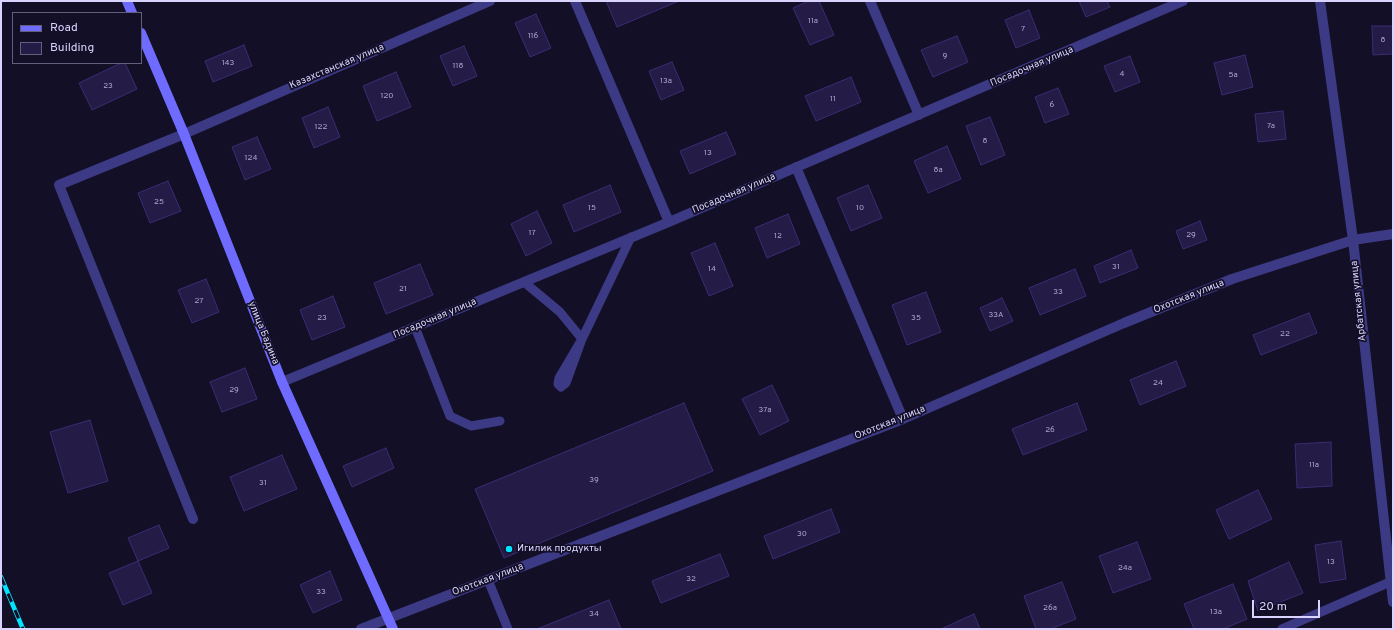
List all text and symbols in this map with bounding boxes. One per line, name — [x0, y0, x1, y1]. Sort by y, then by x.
legend — [12, 12, 142, 64]
house number: 11a — [808, 16, 818, 26]
text: Road — [50, 20, 78, 36]
house number: 7 — [1021, 24, 1025, 34]
house number: 116 — [528, 31, 538, 41]
house number: 8 — [1381, 35, 1385, 45]
text: Building — [50, 40, 94, 56]
street label: Казахстанская улица — [288, 42, 386, 92]
street label: Посадочная улица — [989, 44, 1075, 90]
house number: 9 — [943, 51, 947, 61]
house number: 143 — [222, 58, 234, 68]
house number: 118 — [453, 61, 463, 71]
house number: 4 — [1120, 69, 1124, 79]
house number: 5а — [1228, 70, 1238, 80]
house number: 13а — [660, 76, 672, 86]
house number: 23 — [103, 81, 113, 91]
house number: 120 — [380, 91, 394, 101]
house number: 11 — [830, 94, 836, 104]
house number: 6 — [1050, 100, 1054, 110]
house number: 7а — [1267, 121, 1275, 131]
house number: 122 — [315, 122, 327, 132]
house number: 8 — [983, 136, 987, 146]
house number: 13 — [704, 148, 712, 158]
house number: 124 — [245, 153, 257, 163]
house number: 8а — [933, 165, 943, 175]
street label: Посадочная улица — [691, 171, 777, 217]
house number: 25 — [154, 197, 164, 207]
house number: 15 — [588, 203, 596, 213]
house number: 10 — [856, 203, 864, 213]
house number: 17 — [528, 228, 536, 238]
house number: 29 — [1186, 230, 1196, 240]
house number: 12 — [774, 231, 782, 241]
street label: Арбатская улица — [1349, 260, 1369, 342]
house number: 31 — [1112, 262, 1120, 272]
house number: 14 — [708, 264, 716, 274]
street label: Охотская улица — [1152, 277, 1226, 317]
house number: 21 — [399, 284, 407, 294]
house number: 33 — [1053, 287, 1063, 297]
house number: 27 — [195, 296, 203, 306]
street label: Посадочная улица — [392, 296, 478, 342]
street label: улица Бадина — [245, 300, 281, 366]
house number: 33А — [989, 310, 1003, 320]
house number: 23 — [317, 313, 327, 323]
house number: 35 — [911, 313, 921, 323]
house number: 22 — [1280, 329, 1290, 339]
house number: 24 — [1153, 378, 1163, 388]
house number: 29 — [229, 385, 239, 395]
street label: Охотская улица — [853, 403, 927, 443]
house number: 37а — [759, 405, 771, 415]
house number: 26 — [1045, 425, 1055, 435]
house number: 11а — [1309, 460, 1319, 470]
house number: 39 — [589, 475, 599, 485]
house number: 31 — [259, 478, 267, 488]
house number: 30 — [797, 529, 807, 539]
place label: Игилик продукты — [517, 543, 602, 555]
marker: Игилик продукты — [504, 544, 514, 554]
house number: 13 — [1327, 557, 1335, 567]
street label: Охотская улица — [451, 561, 525, 599]
house number: 24а — [1118, 563, 1132, 573]
house number: 32 — [686, 574, 696, 584]
house number: 33 — [316, 587, 326, 597]
scale bar — [1254, 592, 1322, 618]
text: 20 m — [1259, 599, 1287, 615]
house number: 26а — [1043, 603, 1057, 613]
house number: 13а — [1210, 607, 1222, 617]
house number: 34 — [589, 609, 599, 619]

